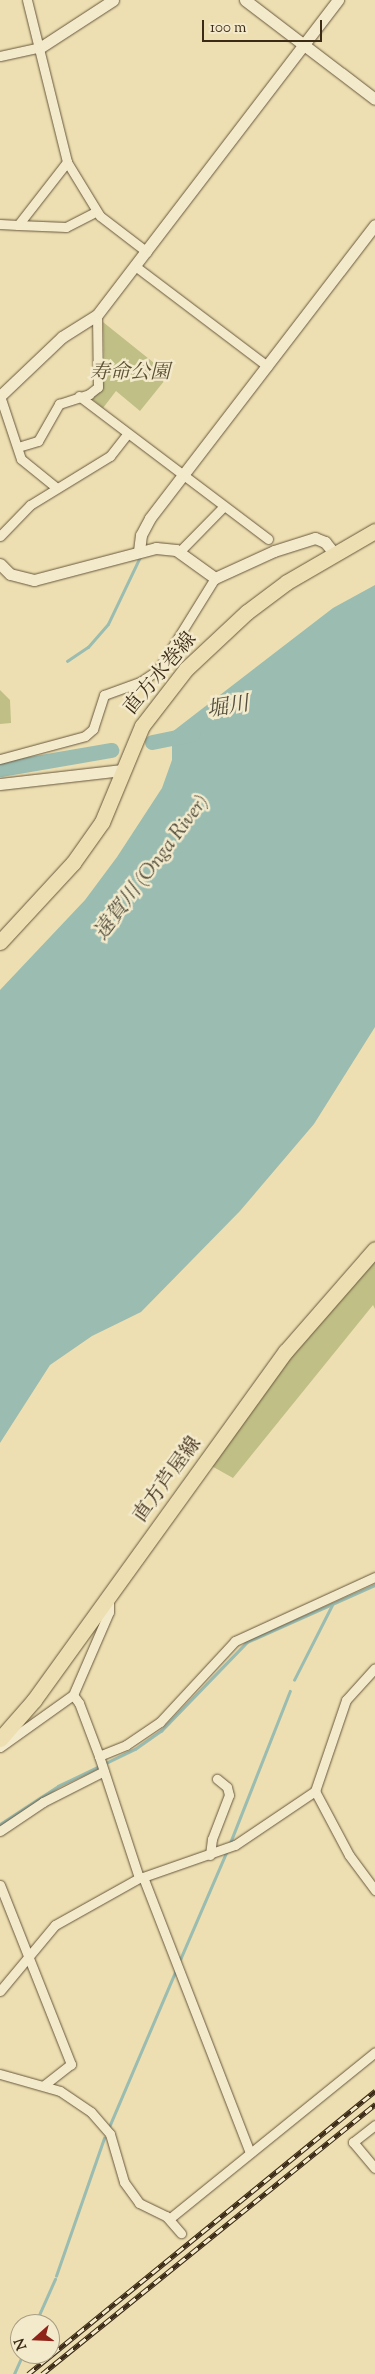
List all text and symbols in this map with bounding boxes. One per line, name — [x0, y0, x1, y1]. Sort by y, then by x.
scale bar — [205, 10, 325, 42]
text: 100 m — [210, 18, 246, 39]
park label: 寿命公園 — [90, 361, 170, 385]
street label: 直方水巻線 — [120, 628, 202, 720]
water label: 堀川 — [205, 692, 251, 724]
water label: 遠賀川 (Onga River) — [90, 791, 214, 945]
street label: 直方芦屋線 — [129, 1432, 207, 1528]
north arrow — [10, 2314, 60, 2364]
text: N — [11, 2335, 33, 2352]

